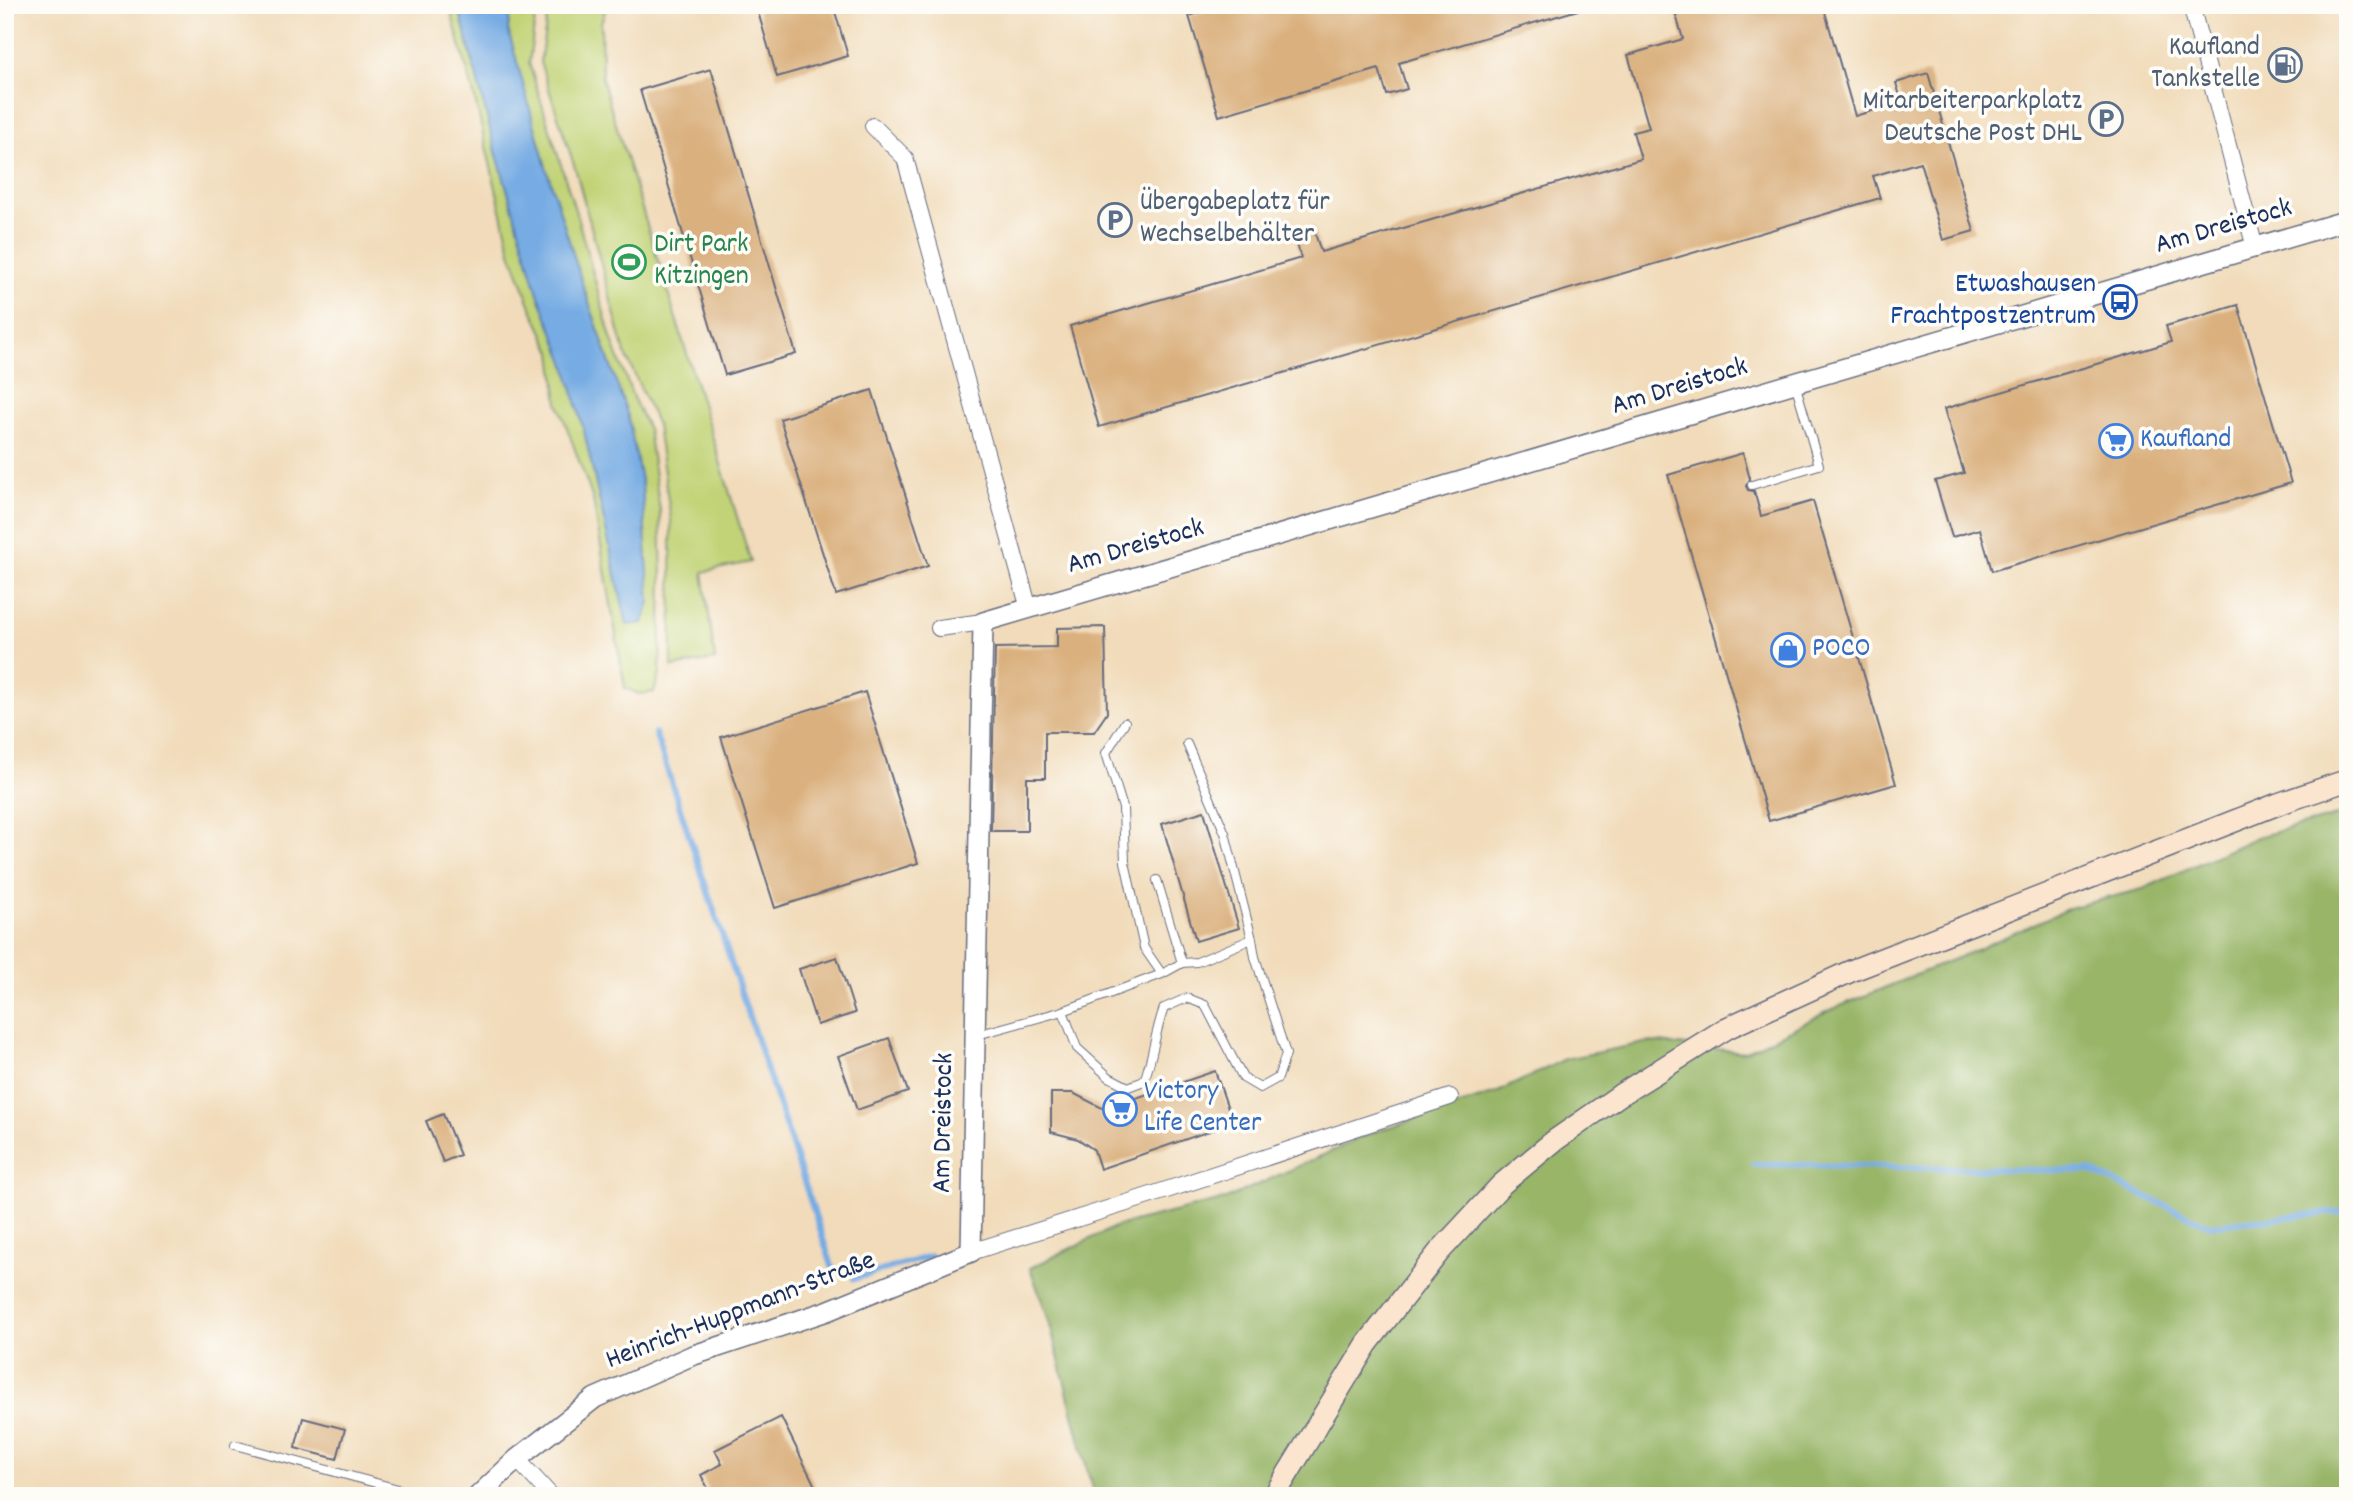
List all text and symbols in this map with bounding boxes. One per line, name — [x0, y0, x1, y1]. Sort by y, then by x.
place label: Kaufland Tankstelle — [2151, 29, 2260, 101]
fuel station icon: Kaufland Tankstelle — [2266, 46, 2304, 84]
place label: Mitarbeiterparkplatz Deutsche Post DHL — [1862, 83, 2082, 155]
parking icon: Mitarbeiterparkplatz Deutsche Post DHL — [2087, 100, 2125, 138]
place label: Übergabeplatz für Wechselbehälter — [1140, 184, 1330, 256]
street label: Am Dreistock — [2151, 189, 2297, 267]
parking icon: Übergabeplatz für Wechselbehälter — [1096, 201, 1134, 239]
place label: Dirt Park Kitzingen — [654, 226, 749, 298]
sports icon: Dirt Park Kitzingen — [610, 243, 648, 281]
place label: Etwashausen Frachtpostzentrum — [1890, 266, 2096, 338]
bus stop icon: Etwashausen Frachtpostzentrum — [2101, 283, 2139, 321]
street label: Am Dreistock — [1607, 348, 1753, 428]
place label: Kaufland — [2140, 421, 2231, 461]
supermarket icon: Kaufland — [2097, 422, 2135, 460]
street label: Am Dreistock — [1063, 509, 1209, 587]
place label: POCO — [1812, 630, 1871, 670]
shop icon: POCO — [1769, 631, 1807, 669]
street label: Am Dreistock — [924, 1052, 966, 1194]
place label: Victory Life Center — [1144, 1073, 1262, 1145]
supermarket icon: Victory Life Center — [1101, 1090, 1139, 1128]
street label: Heinrich-Huppmann-Straße — [600, 1242, 882, 1382]

